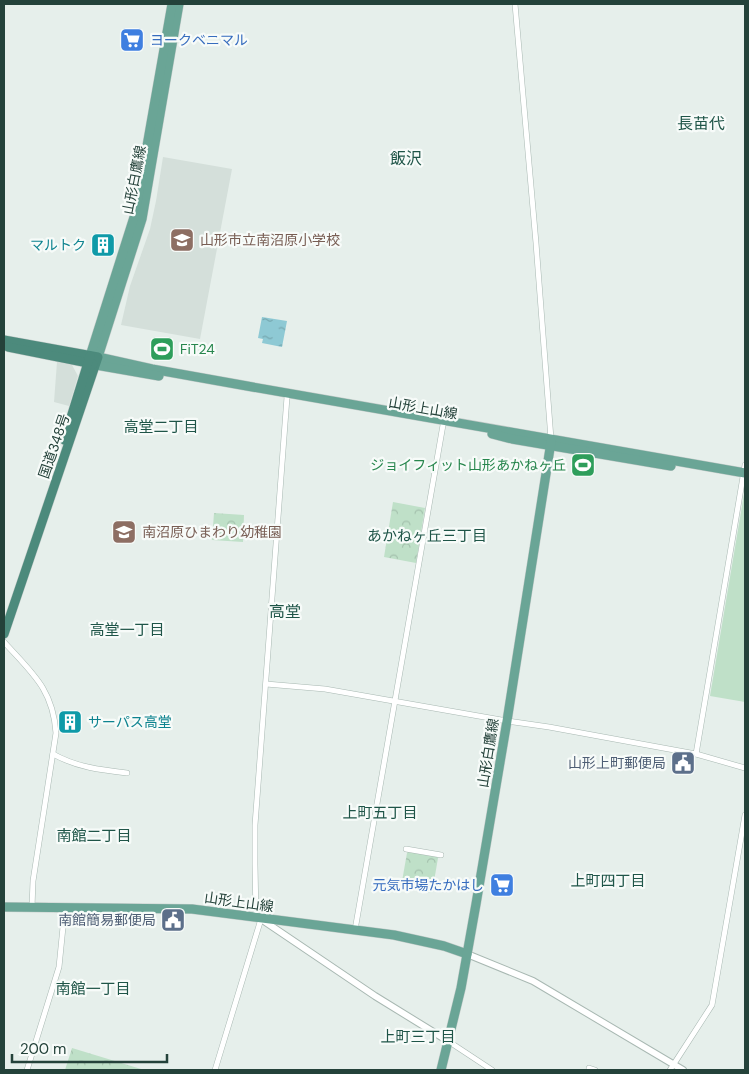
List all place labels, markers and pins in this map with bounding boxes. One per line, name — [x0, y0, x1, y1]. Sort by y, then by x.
supermarket icon: ヨークベニマル — [119, 27, 145, 53]
place label: ヨークベニマル — [150, 31, 248, 49]
school or university icon: 山形市立南沼原小学校 — [169, 227, 195, 253]
place label: 山形市立南沼原小学校 — [200, 231, 340, 249]
building icon: マルトク — [90, 232, 116, 258]
place label: マルトク — [30, 236, 86, 254]
sports icon: FiT24 — [149, 336, 175, 362]
place label: FiT24 — [180, 340, 215, 358]
sports icon: ジョイフィット山形あかねヶ丘 — [570, 452, 596, 478]
place label: ジョイフィット山形あかねヶ丘 — [370, 456, 566, 474]
school or university icon: 南沼原ひまわり幼稚園 — [111, 519, 137, 545]
place label: 南沼原ひまわり幼稚園 — [142, 523, 282, 541]
building icon: サーパス高堂 — [57, 709, 83, 735]
place label: サーパス高堂 — [88, 713, 172, 731]
public building icon: 山形上町郵便局 — [670, 750, 696, 776]
place label: 山形上町郵便局 — [568, 754, 666, 772]
supermarket icon: 元気市場たかはし — [489, 872, 515, 898]
place label: 元気市場たかはし — [373, 876, 484, 894]
public building icon: 南館簡易郵便局 — [160, 907, 186, 933]
place label: 南館簡易郵便局 — [58, 911, 156, 929]

